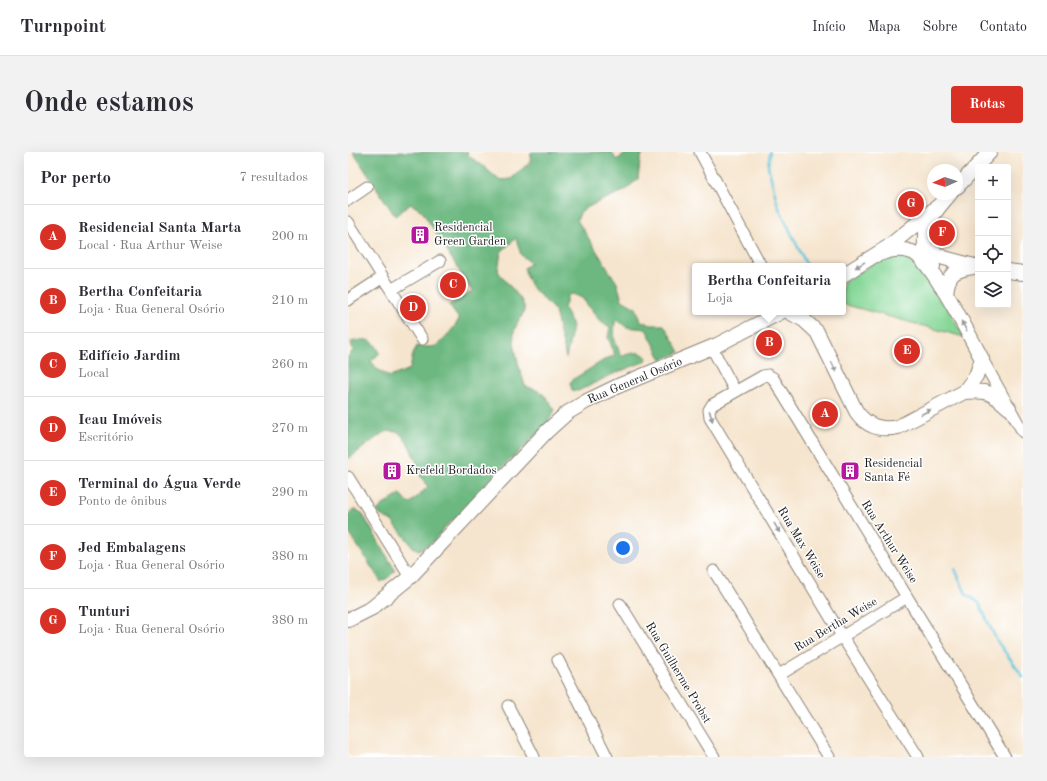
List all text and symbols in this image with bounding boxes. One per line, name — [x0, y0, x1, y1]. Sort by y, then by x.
text: Turnpoint — [20, 18, 106, 37]
text: Início — [812, 20, 846, 34]
text: Mapa — [868, 20, 900, 34]
text: Sobre — [922, 20, 957, 34]
text: Contato — [979, 20, 1027, 34]
button: Rotas — [951, 86, 1023, 123]
text: Onde estamos — [24, 90, 194, 118]
north arrow — [927, 164, 963, 200]
map controls — [975, 164, 1011, 308]
button: + — [975, 164, 1011, 200]
text: Por perto — [40, 170, 111, 187]
text: 7 resultados — [240, 171, 308, 184]
pin: G — [898, 189, 924, 219]
button: − — [975, 200, 1011, 236]
pin: F — [929, 218, 955, 248]
text: Residencial Santa Marta — [78, 221, 241, 236]
place label: Residencial Green Garden — [434, 222, 507, 248]
building icon: Residencial Green Garden — [409, 224, 431, 246]
text: A — [48, 230, 58, 243]
text: 200 m — [271, 230, 308, 243]
button: locate — [975, 236, 1011, 272]
text: Local · Rua Arthur Weise — [78, 239, 223, 252]
one-way arrow — [854, 262, 866, 269]
popup — [692, 263, 846, 315]
pin: C — [440, 270, 466, 300]
button: layers — [975, 272, 1011, 308]
text: Bertha Confeitaria — [707, 274, 831, 289]
text: Bertha Confeitaria — [78, 285, 202, 300]
text: Loja — [707, 292, 733, 305]
pin: D — [400, 293, 426, 323]
text: B — [48, 294, 58, 307]
text: 210 m — [271, 294, 308, 307]
text: Loja · Rua General Osório — [78, 303, 225, 316]
one-way arrow — [961, 320, 968, 332]
pin: B — [756, 328, 782, 358]
pin: E — [894, 336, 920, 366]
text: Edifício Jardim — [78, 349, 181, 364]
street label: Rua General Osório — [586, 356, 684, 406]
text: C — [49, 358, 57, 371]
text: 260 m — [271, 358, 308, 371]
one-way arrow — [831, 361, 837, 372]
text: Local — [78, 367, 109, 380]
pin: A — [812, 399, 838, 429]
one-way arrow — [920, 408, 932, 415]
one-way arrow — [708, 411, 714, 423]
text: Icau Imóveis — [78, 413, 162, 428]
text: D — [48, 422, 58, 435]
text: 270 m — [271, 422, 308, 435]
text: Escritório — [78, 431, 133, 444]
place label: Residencial Santa Fé — [864, 458, 922, 484]
building icon: Krefeld Bordados — [381, 460, 403, 482]
building icon: Residencial Santa Fé — [839, 460, 861, 482]
place label: Krefeld Bordados — [406, 465, 497, 477]
text: Terminal do Água Verde — [78, 477, 241, 492]
text: E — [49, 486, 57, 499]
text: 290 m — [271, 486, 308, 499]
text: Ponto de ônibus — [78, 495, 167, 508]
street label: Rua Arthur Weise — [859, 499, 919, 586]
street label: Rua Max Weise — [775, 505, 827, 581]
one-way arrow — [773, 523, 781, 533]
your location — [613, 538, 633, 558]
text: Jed Embalagens — [78, 541, 186, 556]
text: F — [49, 550, 57, 563]
text: 380 m — [271, 550, 308, 563]
text: Loja · Rua General Osório — [78, 559, 225, 572]
street label: Rua Bertha Weise — [793, 595, 880, 654]
text: Tunturi — [78, 605, 130, 620]
text: G — [48, 614, 58, 627]
text: 380 m — [271, 614, 308, 627]
street label: Rua Guilherme Probst — [643, 620, 713, 726]
text: Loja · Rua General Osório — [78, 623, 225, 636]

